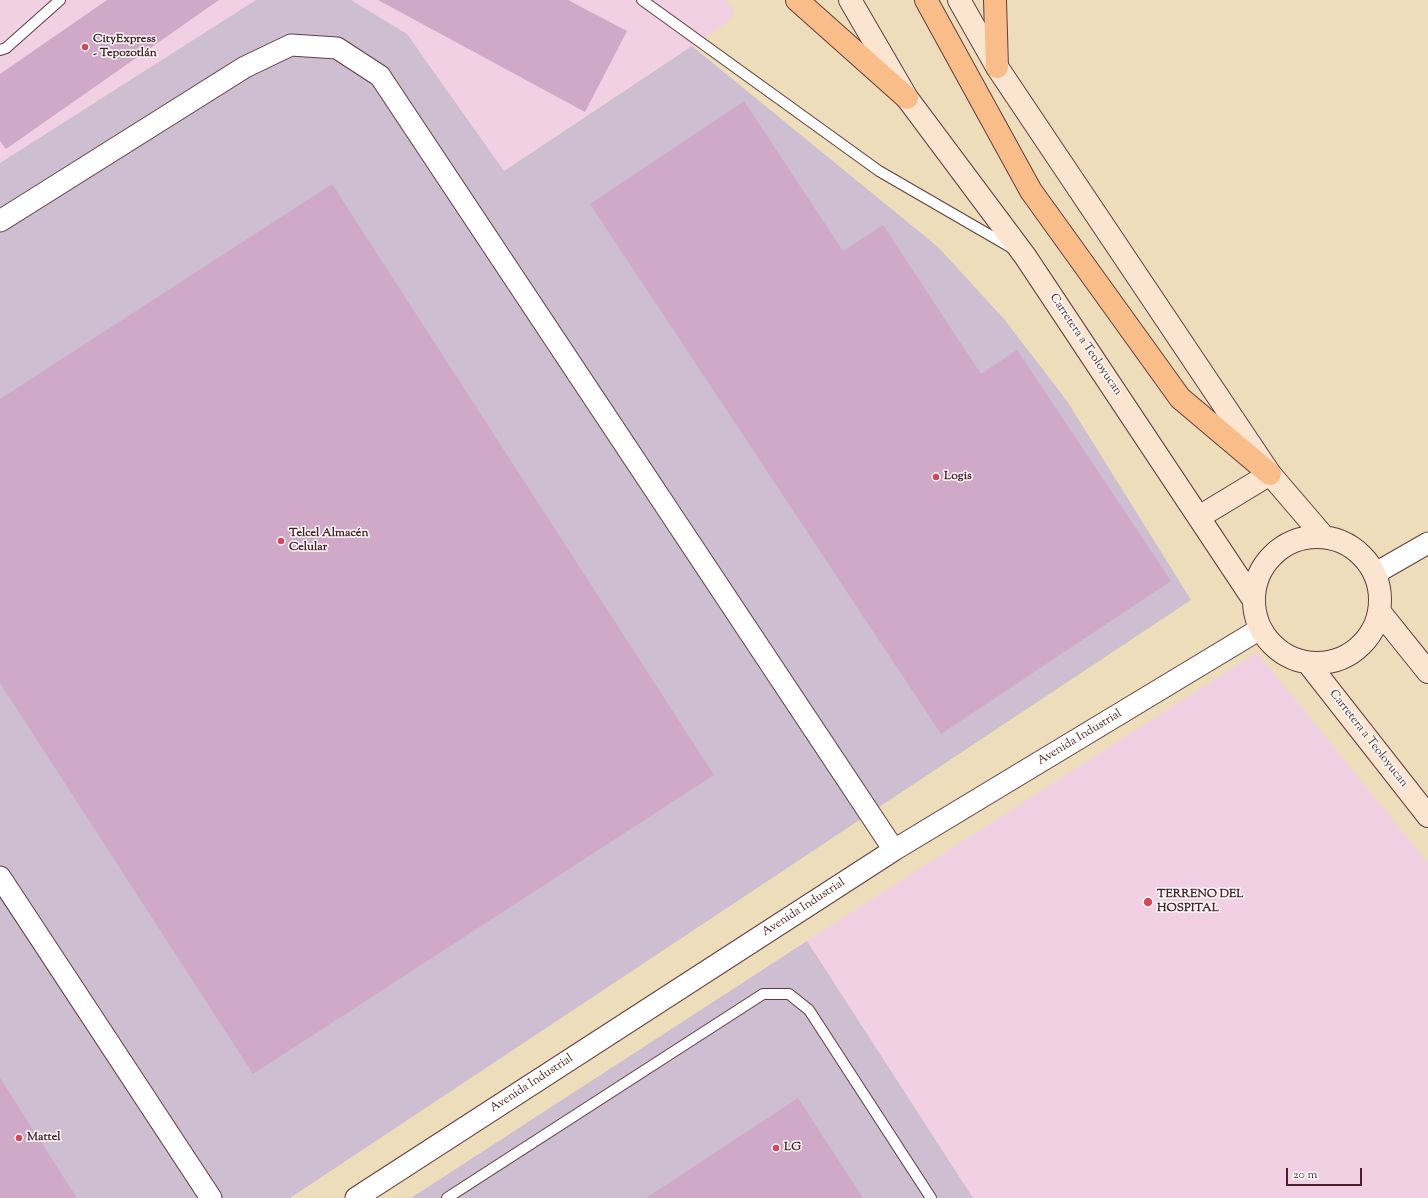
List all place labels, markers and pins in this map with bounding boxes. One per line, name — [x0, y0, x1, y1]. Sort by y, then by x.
place label: CityExpress - Tepozotlán — [93, 33, 157, 61]
marker: CityExpress - Tepozotlán — [80, 42, 90, 52]
place label: Logis — [944, 470, 972, 484]
marker: Logis — [931, 472, 941, 482]
place label: Telcel Almacén Celular — [289, 527, 368, 555]
marker: Telcel Almacén Celular — [276, 536, 286, 546]
place label: TERRENO DEL HOSPITAL — [1157, 888, 1244, 916]
marker: TERRENO DEL HOSPITAL — [1142, 896, 1154, 908]
place label: Mattel — [27, 1131, 61, 1145]
marker: Mattel — [14, 1133, 24, 1143]
place label: LG — [784, 1141, 801, 1155]
marker: LG — [771, 1143, 781, 1153]

